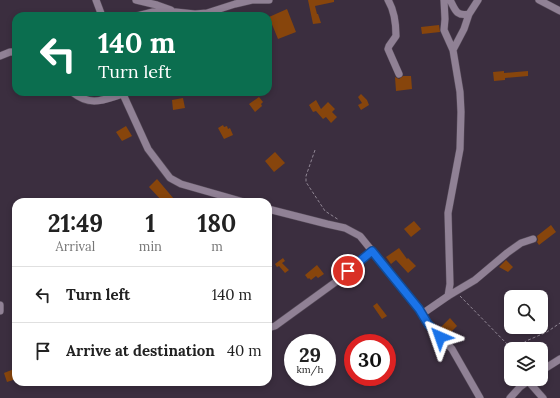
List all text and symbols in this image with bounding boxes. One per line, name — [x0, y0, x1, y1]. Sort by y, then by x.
text: 140 m — [98, 25, 176, 61]
icon: left — [32, 28, 84, 80]
text: Turn left — [98, 60, 171, 83]
text: 21:49 — [48, 208, 103, 239]
text: 1 — [145, 208, 155, 239]
text: 180 — [198, 208, 236, 239]
text: Arrival — [56, 238, 95, 255]
text: min — [139, 238, 162, 255]
text: m — [211, 238, 223, 255]
pin — [331, 254, 365, 288]
icon: arrive — [337, 260, 359, 282]
icon: left — [32, 284, 54, 306]
text: Turn left — [66, 285, 130, 304]
text: 140 m — [212, 285, 252, 304]
map controls — [504, 290, 548, 386]
button: search — [504, 290, 548, 334]
position arrow — [419, 316, 461, 358]
speed limit sign: 30 — [344, 334, 396, 386]
icon: arrive — [32, 340, 54, 362]
text: Arrive at destination — [66, 341, 215, 360]
text: 40 m — [227, 341, 262, 360]
text: 29 — [299, 342, 321, 367]
button: layers — [504, 342, 548, 386]
text: km/h — [296, 363, 324, 376]

